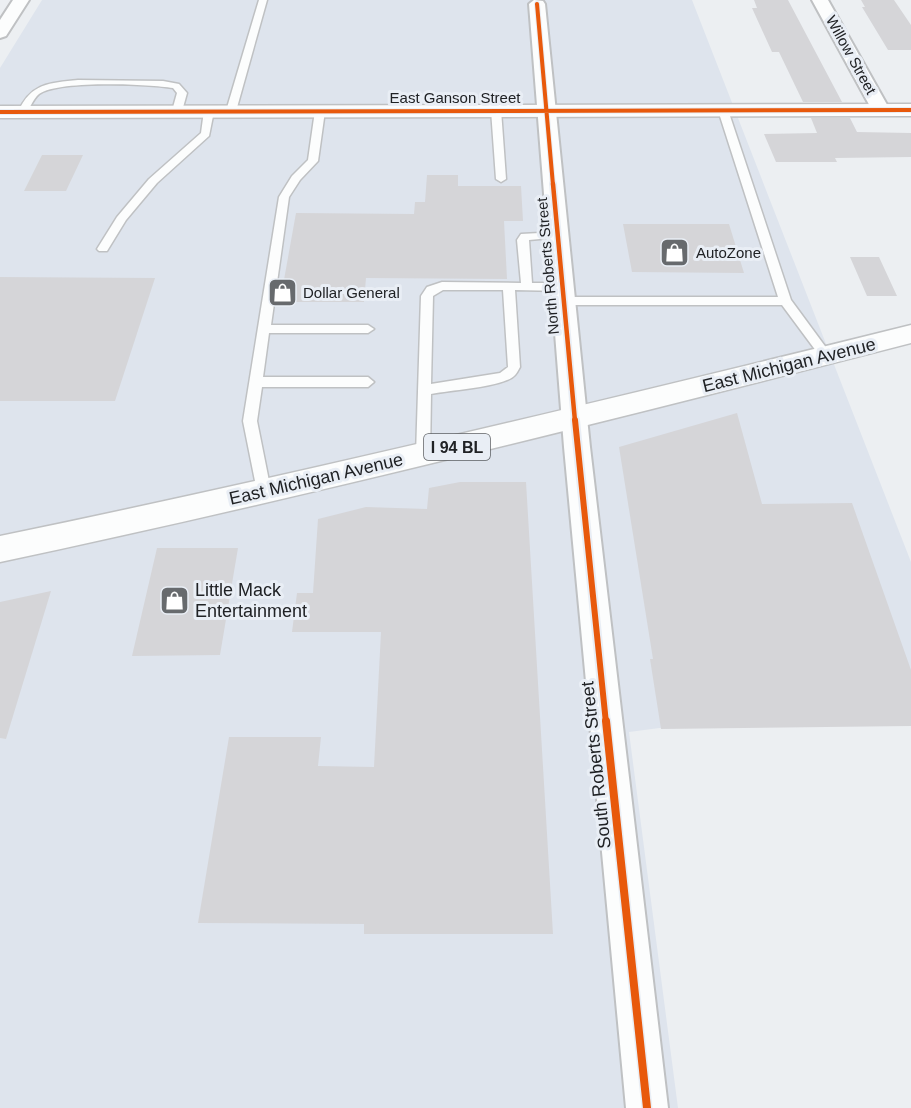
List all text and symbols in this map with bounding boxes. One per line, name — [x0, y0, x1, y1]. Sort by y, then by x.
street label: Willow Street — [823, 12, 880, 98]
street label: East Ganson Street — [390, 89, 521, 106]
street label: North Roberts Street — [533, 196, 562, 335]
shop icon: AutoZone — [659, 237, 691, 269]
place label: AutoZone — [696, 244, 761, 261]
shop icon: Dollar General — [266, 277, 298, 309]
place label: Dollar General — [303, 284, 400, 301]
street label: East Michigan Avenue — [700, 334, 878, 396]
road number: I 94 BL — [424, 434, 490, 460]
street label: East Michigan Avenue — [227, 449, 405, 509]
place label: Little Mack Entertainment — [195, 580, 307, 621]
shop icon: Little Mack Entertainment — [158, 584, 190, 616]
street label: South Roberts Street — [577, 680, 615, 850]

